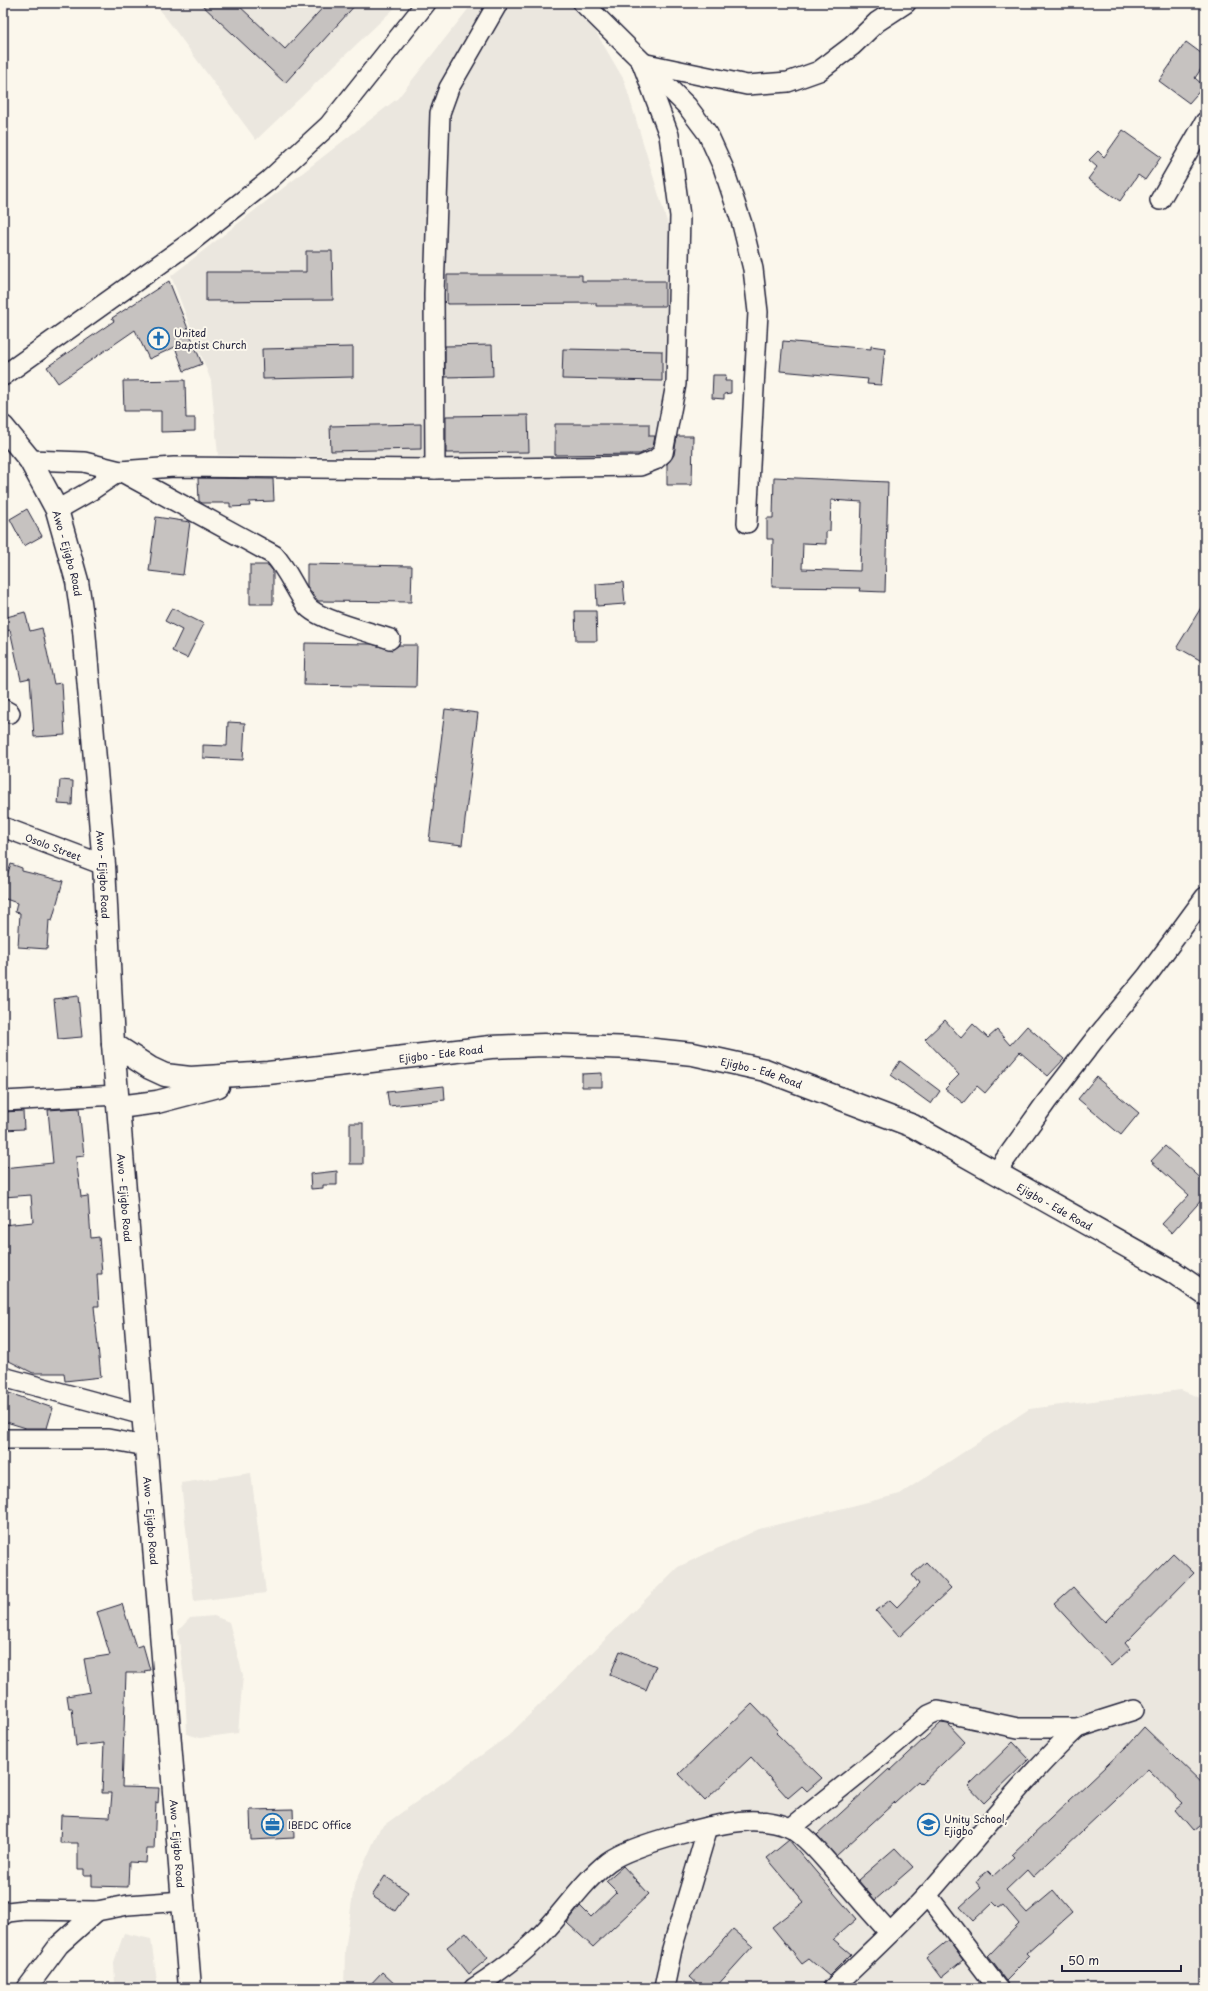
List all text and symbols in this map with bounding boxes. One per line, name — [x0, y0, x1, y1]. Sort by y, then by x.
church icon: United Baptist Church — [145, 325, 171, 351]
place label: United Baptist Church — [174, 325, 247, 352]
street label: Awo - Ejigbo Road — [50, 508, 87, 597]
street label: Osolo Street — [23, 829, 84, 863]
street label: Awo - Ejigbo Road — [94, 829, 114, 919]
street label: Ejigbo - Ede Road — [398, 1040, 484, 1065]
street label: Ejigbo - Ede Road — [719, 1053, 805, 1091]
street label: Awo - Ejigbo Road — [114, 1153, 137, 1243]
street label: Ejigbo - Ede Road — [1015, 1179, 1096, 1233]
street label: Awo - Ejigbo Road — [141, 1476, 163, 1566]
street label: Awo - Ejigbo Road — [167, 1799, 189, 1889]
office icon: IBEDC Office — [259, 1811, 285, 1837]
school or university icon: Unity School, Ejigbo — [915, 1811, 941, 1837]
place label: Unity School, Ejigbo — [944, 1811, 1007, 1838]
place label: IBEDC Office — [288, 1817, 351, 1832]
scale bar — [1062, 1947, 1181, 1973]
text: 50 m — [1068, 1951, 1099, 1969]

